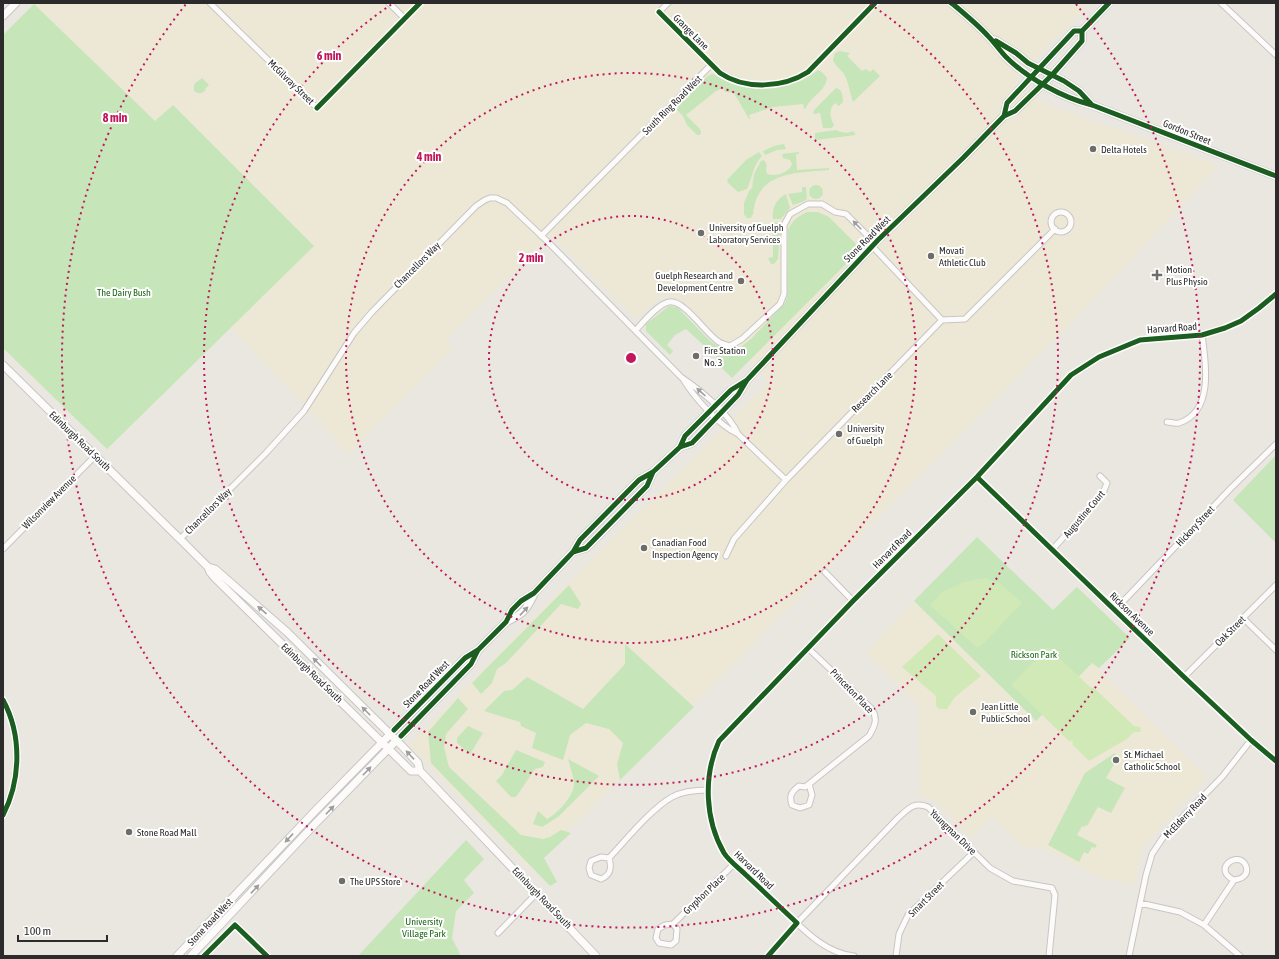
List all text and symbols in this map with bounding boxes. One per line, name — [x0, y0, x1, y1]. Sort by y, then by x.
street label: Grange Lane — [671, 12, 711, 52]
text: 6 min — [317, 49, 341, 63]
street label: McGilvray Street — [266, 57, 316, 107]
street label: South Ring Road West — [640, 73, 704, 137]
text: 8 min — [103, 111, 127, 125]
street label: Gordon Street — [1161, 117, 1213, 147]
marker: Delta Hotels — [1088, 144, 1098, 154]
place label: Delta Hotels — [1101, 144, 1147, 155]
text: 4 min — [416, 150, 441, 164]
street label: Stone Road West — [842, 214, 892, 264]
one-way arrow — [852, 220, 862, 230]
place label: University of Guelph Laboratory Services — [709, 222, 784, 245]
marker: University of Guelph Laboratory Services — [696, 228, 706, 238]
street label: Chancellors Way — [392, 240, 442, 290]
place label: Movati Athletic Club — [939, 245, 986, 268]
text: 2 min — [519, 251, 543, 265]
marker: Movati Athletic Club — [926, 251, 936, 261]
place label: Motion Plus Physio — [1166, 264, 1208, 287]
marker: Motion Plus Physio — [1151, 269, 1163, 281]
place label: Guelph Research and Development Centre — [655, 270, 733, 293]
marker: Guelph Research and Development Centre — [736, 276, 746, 286]
park label: The Dairy Bush — [97, 287, 151, 298]
street label: Harvard Road — [1147, 321, 1198, 335]
place label: Fire Station No. 3 — [704, 345, 746, 368]
centre of rings — [624, 351, 638, 365]
marker: Fire Station No. 3 — [691, 351, 701, 361]
street label: Research Lane — [849, 369, 895, 415]
one-way arrow — [696, 387, 706, 396]
street label: Edinburgh Road South — [47, 409, 113, 473]
place label: University of Guelph — [847, 423, 884, 446]
marker: University of Guelph — [834, 429, 844, 439]
street label: Wilsonview Avenue — [20, 473, 78, 531]
street label: Chancellors Way — [183, 486, 233, 536]
street label: Augustine Court — [1061, 488, 1107, 540]
street label: Hickory Street — [1174, 503, 1217, 548]
street label: Harvard Road — [870, 527, 914, 571]
place label: Canadian Food Inspection Agency — [652, 537, 718, 560]
marker: Canadian Food Inspection Agency — [639, 543, 649, 553]
street label: Rickson Avenue — [1107, 590, 1157, 638]
one-way arrow — [257, 606, 267, 615]
one-way arrow — [519, 606, 528, 616]
street label: Oak Street — [1213, 614, 1247, 648]
street label: Edinburgh Road South — [279, 641, 345, 705]
park label: Rickson Park — [1011, 649, 1058, 660]
one-way arrow — [312, 657, 322, 667]
street label: Stone Road West — [401, 658, 451, 710]
street label: Princeton Place — [828, 667, 876, 716]
place label: Jean Little Public School — [981, 701, 1031, 724]
one-way arrow — [361, 706, 371, 716]
marker: Jean Little Public School — [968, 707, 978, 717]
place label: St. Michael Catholic School — [1124, 749, 1181, 772]
one-way arrow — [405, 750, 415, 760]
marker: St. Michael Catholic School — [1111, 755, 1121, 765]
one-way arrow — [362, 766, 372, 776]
street label: McElderry Road — [1161, 792, 1209, 840]
one-way arrow — [325, 805, 334, 815]
street label: Youngman Drive — [928, 807, 979, 857]
marker: Stone Road Mall — [124, 827, 134, 837]
place label: Stone Road Mall — [137, 827, 197, 838]
one-way arrow — [284, 833, 294, 843]
street label: Harvard Road — [732, 849, 776, 892]
street label: Edinburgh Road South — [510, 865, 574, 931]
street label: Gryphon Place — [681, 871, 727, 916]
marker: The UPS Store — [337, 876, 347, 886]
place label: The UPS Store — [350, 876, 401, 887]
street label: Smart Street — [906, 879, 946, 919]
one-way arrow — [251, 883, 260, 894]
street label: Stone Road West — [185, 896, 235, 948]
park label: University Village Park — [402, 916, 447, 939]
scale bar — [18, 917, 107, 943]
text: 100 m — [24, 924, 51, 938]

